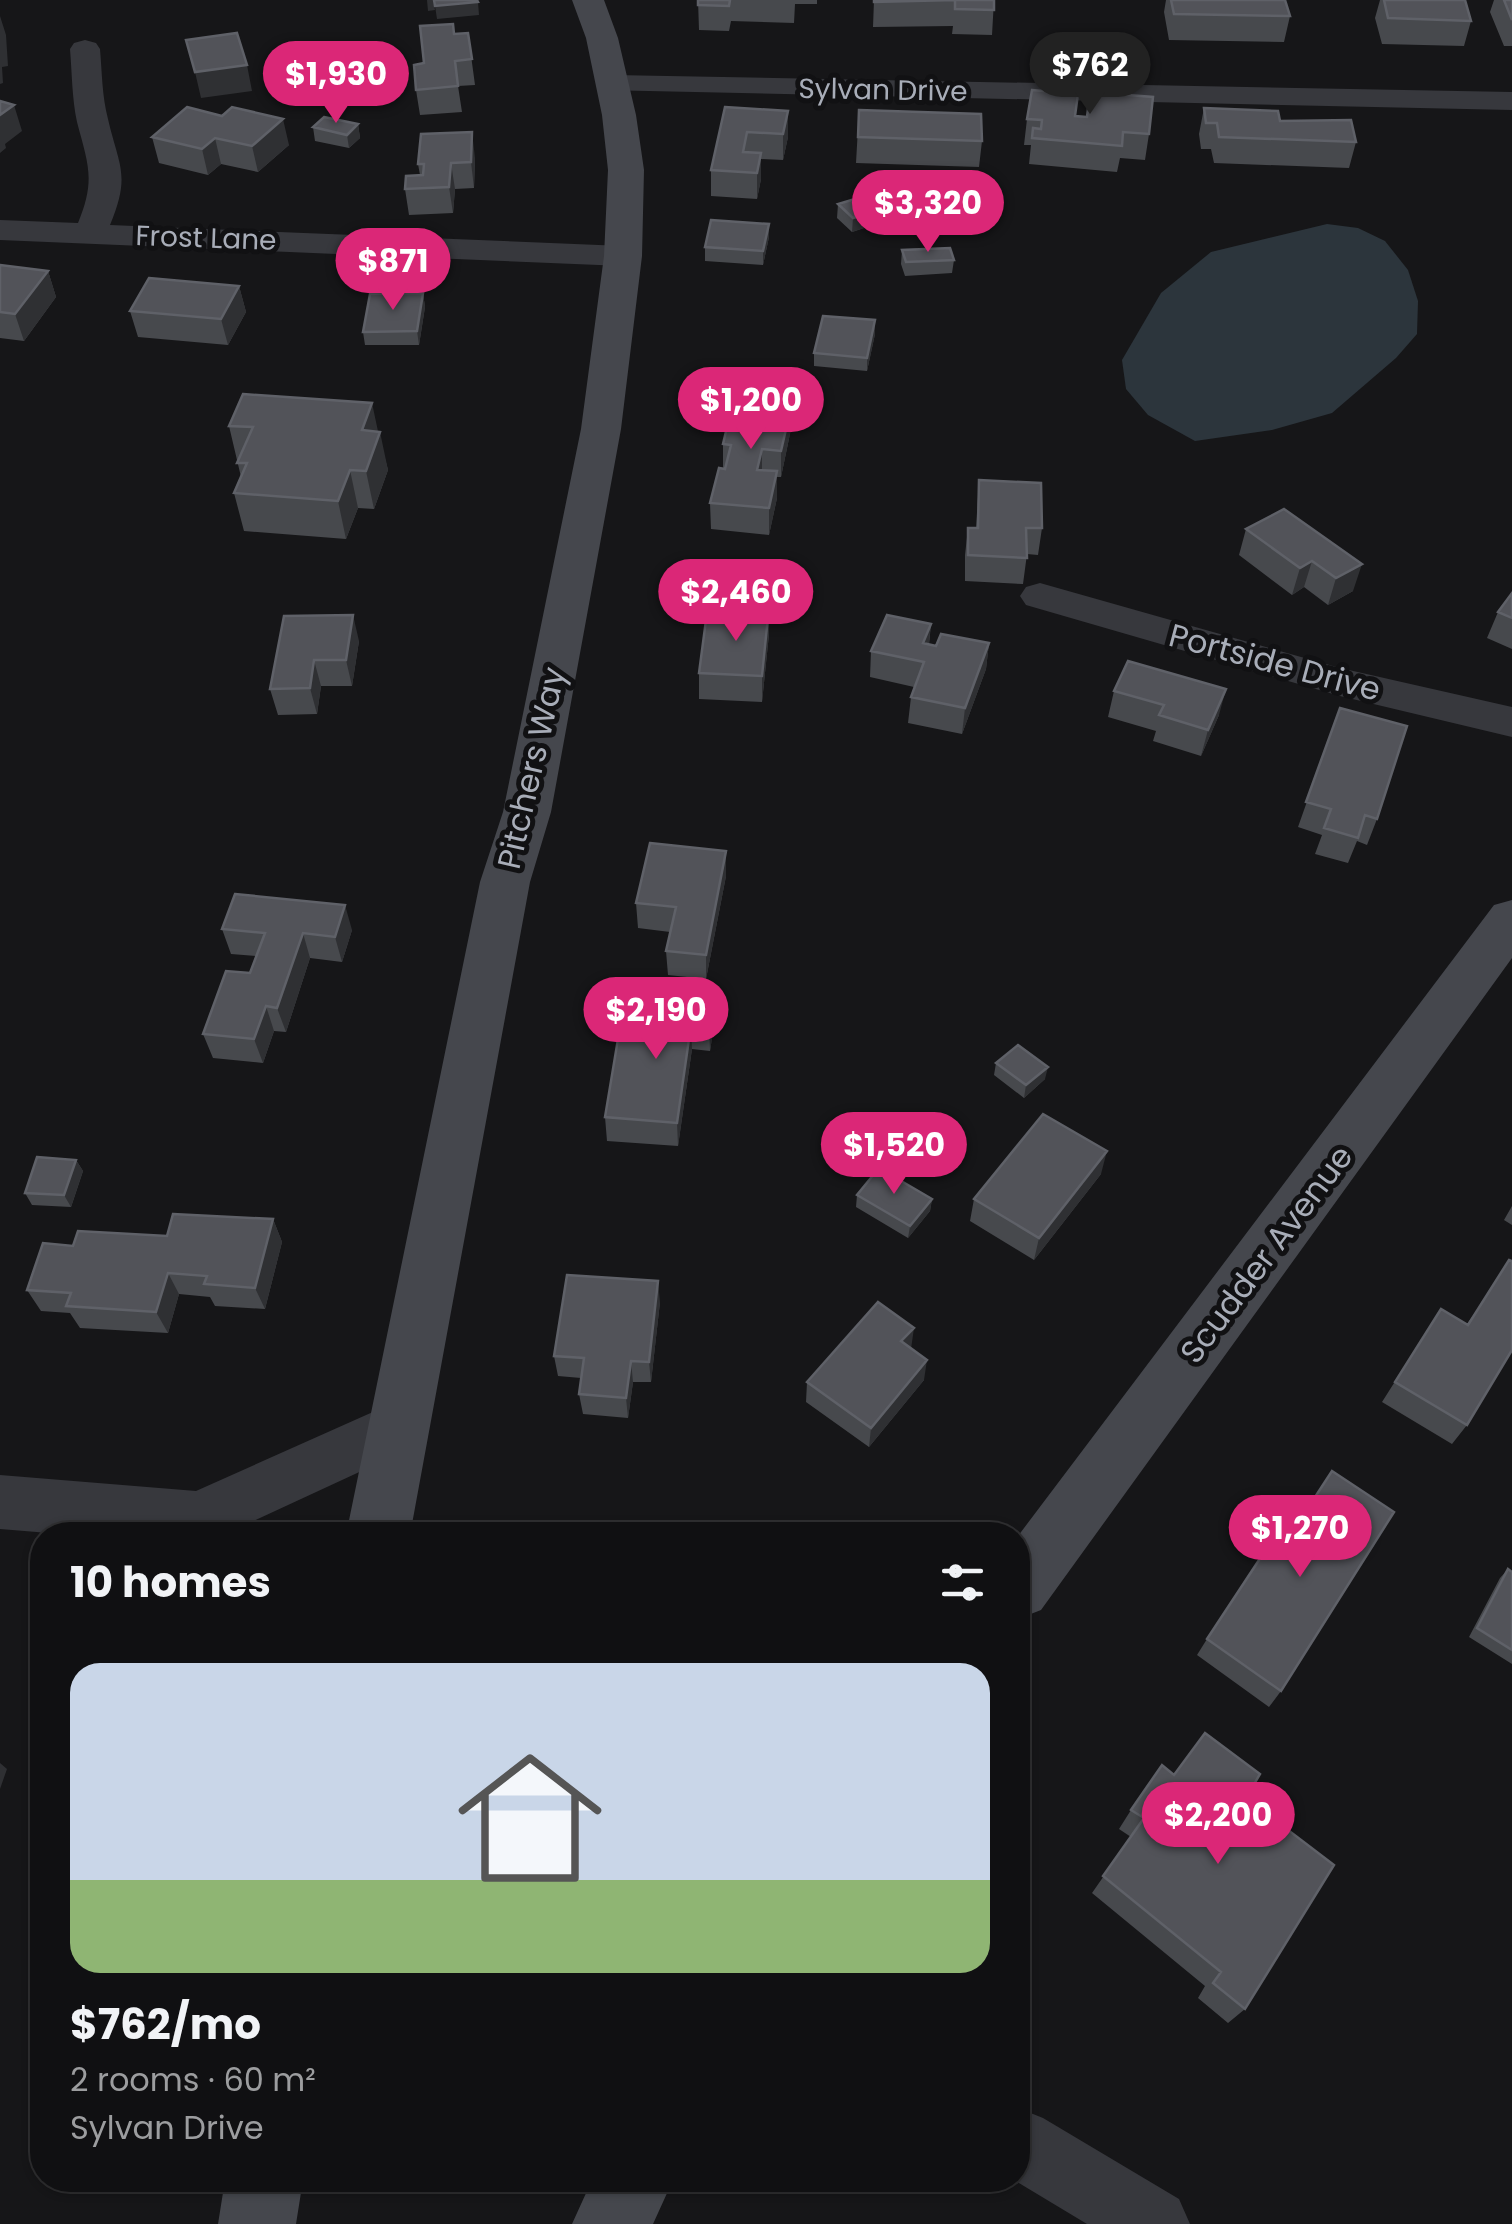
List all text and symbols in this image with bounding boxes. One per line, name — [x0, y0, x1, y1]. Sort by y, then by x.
pin: $762 — [1031, 32, 1149, 117]
pin: $1,930 — [255, 41, 417, 126]
text: $762 — [1052, 42, 1128, 87]
text: $1,930 — [285, 51, 387, 96]
street label: Sylvan Drive — [798, 69, 968, 111]
pin: $3,320 — [847, 170, 1009, 255]
text: $3,320 — [874, 180, 982, 225]
street label: Frost Lane — [135, 216, 277, 260]
pin: $871 — [334, 228, 452, 313]
text: $871 — [358, 238, 428, 283]
pin: $1,200 — [670, 367, 832, 452]
text: $1,200 — [700, 377, 802, 422]
pin: $2,460 — [655, 559, 817, 644]
text: $2,460 — [680, 569, 792, 614]
street label: Portside Drive — [1164, 612, 1386, 712]
street label: Pitchers Way — [486, 663, 576, 873]
pin: $2,190 — [575, 977, 737, 1062]
text: $2,190 — [605, 987, 707, 1032]
pin: $1,520 — [813, 1112, 975, 1197]
text: $1,520 — [843, 1122, 945, 1167]
street label: Scudder Avenue — [1169, 1136, 1363, 1372]
pin: $1,270 — [1219, 1495, 1381, 1580]
text: $1,270 — [1251, 1505, 1349, 1550]
text: 10 homes — [70, 1553, 271, 1612]
icon: filters — [935, 1555, 990, 1610]
icon: home — [440, 1728, 620, 1908]
pin: $2,200 — [1137, 1782, 1299, 1867]
text: $2,200 — [1164, 1792, 1272, 1837]
text: $762/mo — [70, 1995, 261, 2054]
text: 2 rooms · 60 m² — [70, 2057, 316, 2102]
text: Sylvan Drive — [70, 2105, 264, 2150]

